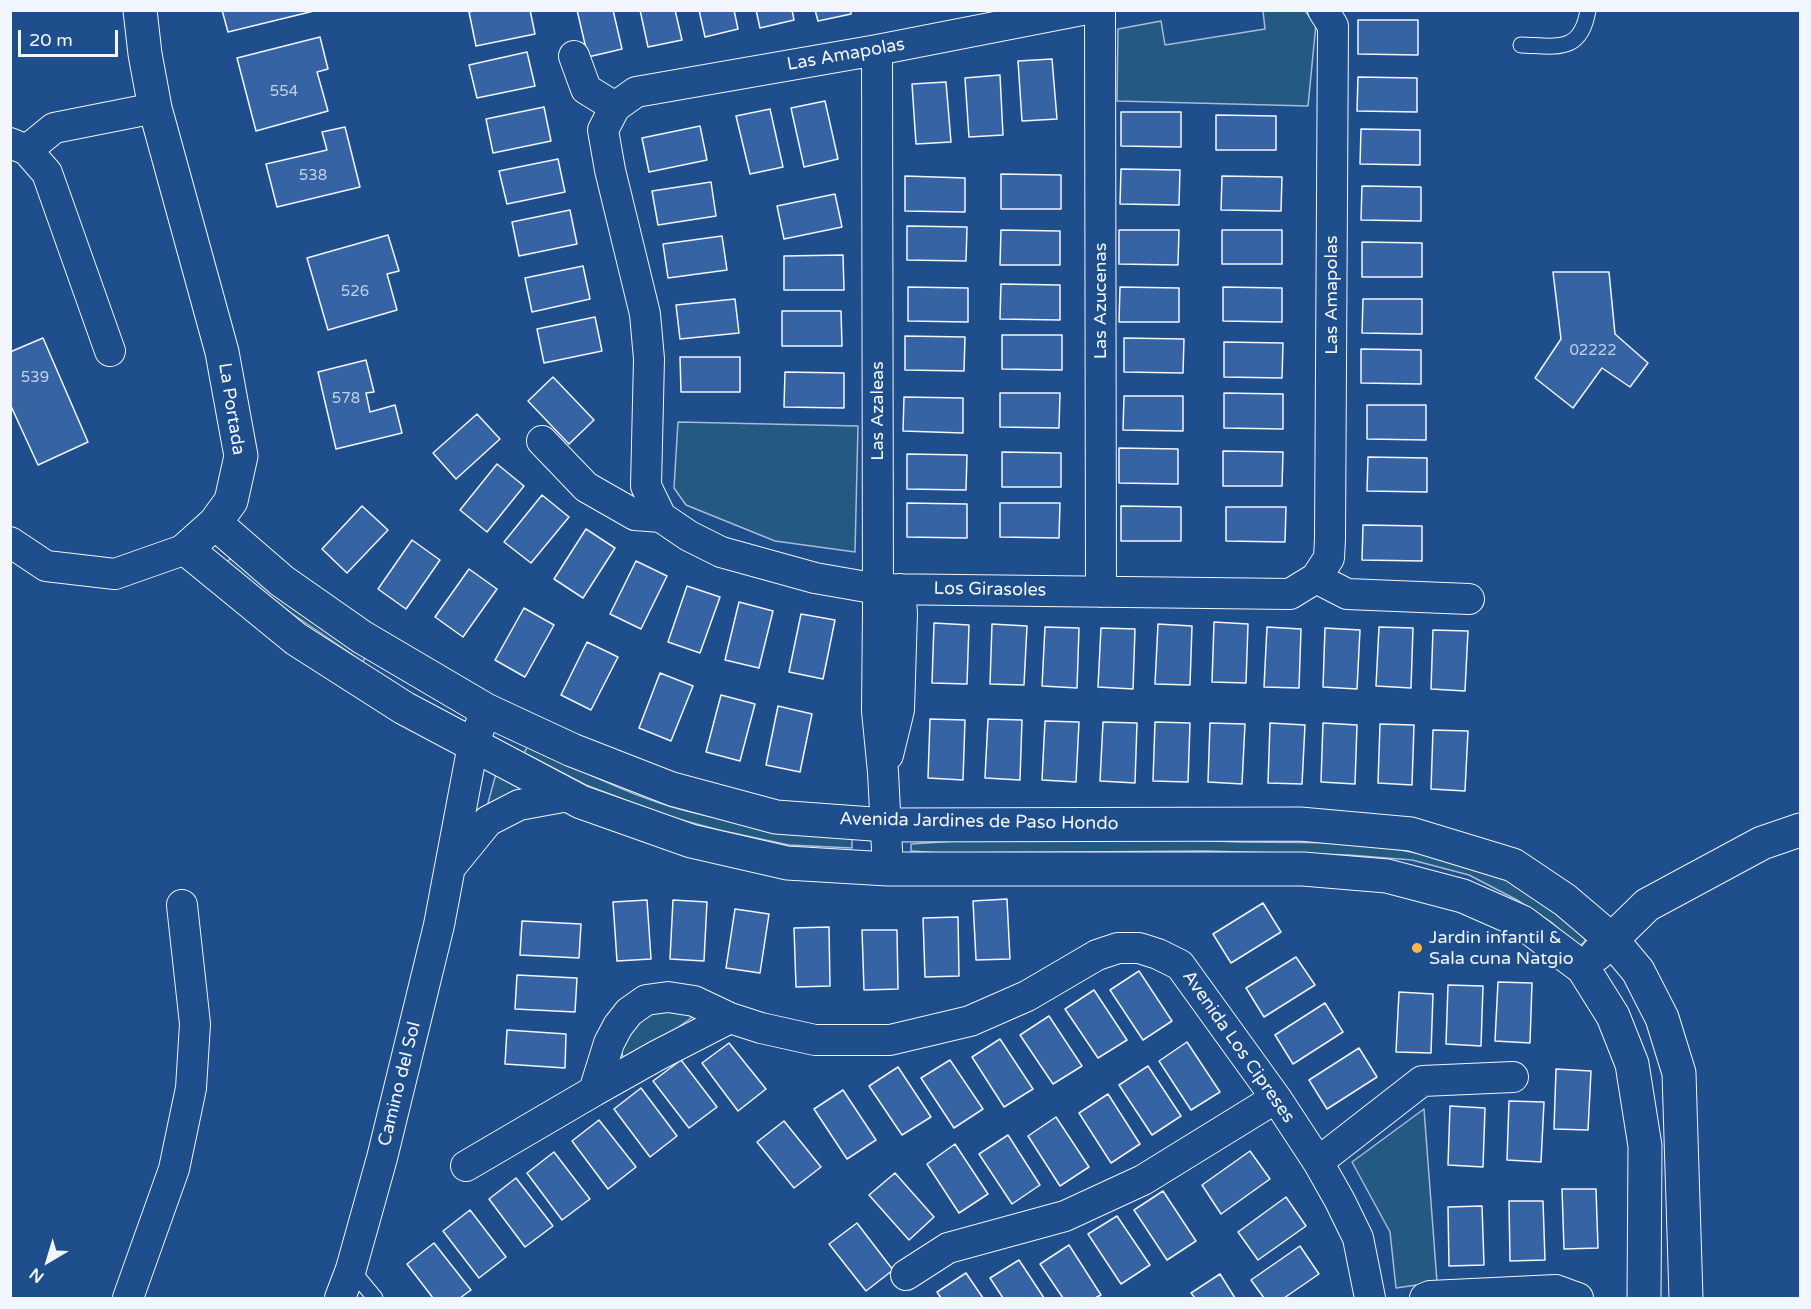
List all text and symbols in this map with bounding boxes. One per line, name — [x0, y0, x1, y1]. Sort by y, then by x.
scale bar — [21, 18, 122, 56]
text: 20 m — [29, 29, 73, 51]
street label: Las Amapolas — [785, 34, 907, 76]
house number: 554 — [270, 83, 298, 101]
house number: 538 — [299, 167, 327, 185]
street label: Las Amapolas — [1321, 235, 1343, 355]
street label: Las Azucenas — [1090, 243, 1112, 359]
house number: 526 — [341, 283, 369, 301]
house number: 02222 — [1569, 342, 1617, 360]
street label: La Portada — [213, 361, 249, 457]
street label: Las Azaleas — [867, 361, 889, 461]
house number: 539 — [21, 369, 49, 387]
house number: 578 — [332, 390, 360, 408]
street label: Los Girasoles — [933, 578, 1047, 602]
street label: Avenida Jardines de Paso Hondo — [839, 809, 1119, 835]
place label: Jardin infantil & Sala cuna Natgio — [1429, 927, 1574, 970]
marker: Jardin infantil & Sala cuna Natgio — [1410, 941, 1424, 955]
street label: Avenida Los Cipreses — [1177, 967, 1299, 1127]
street label: Camino del Sol — [374, 1020, 426, 1148]
north arrow — [18, 1231, 78, 1291]
text: N — [26, 1263, 48, 1287]

